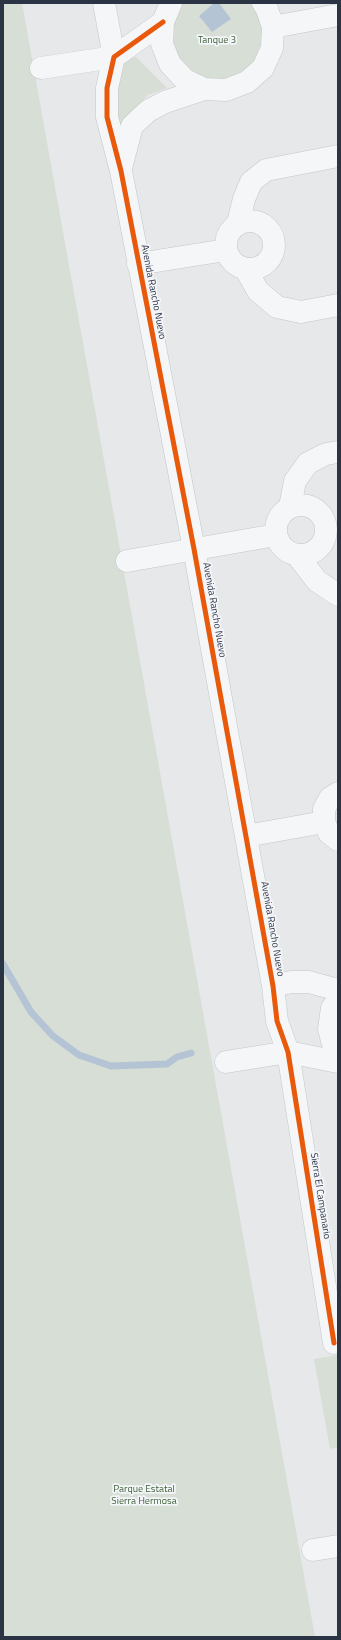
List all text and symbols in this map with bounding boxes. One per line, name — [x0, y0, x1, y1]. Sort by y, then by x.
park label: Tanque 3 — [198, 35, 236, 47]
street label: Avenida Rancho Nuevo — [138, 244, 168, 340]
street label: Avenida Rancho Nuevo — [200, 561, 228, 659]
street label: Avenida Rancho Nuevo — [258, 880, 286, 978]
street label: Sierra El Campanario — [307, 1152, 333, 1240]
park label: Parque Estatal Sierra Hermosa — [111, 1484, 177, 1508]

